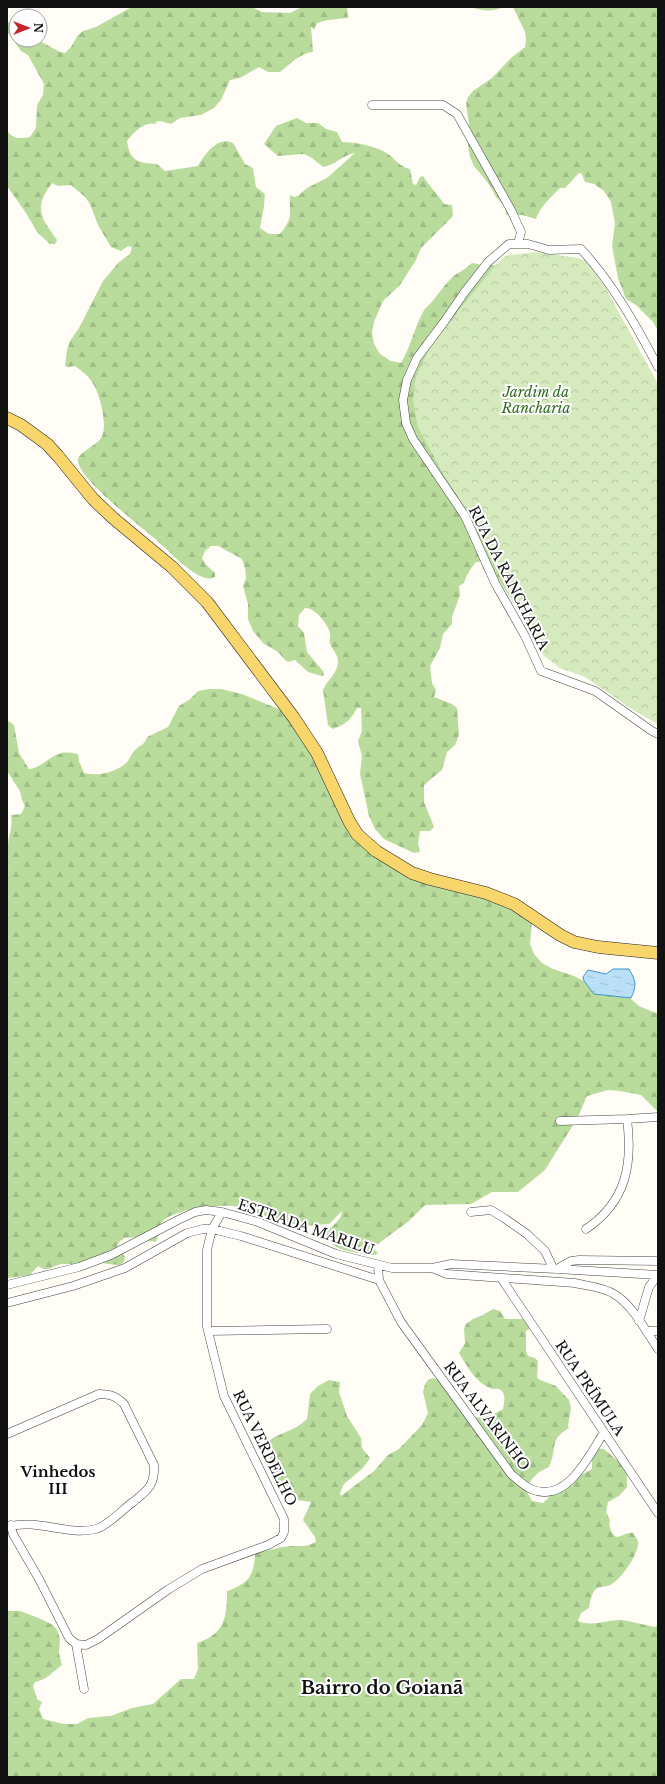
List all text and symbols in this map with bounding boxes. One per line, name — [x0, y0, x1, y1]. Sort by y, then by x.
north arrow — [8, 8, 48, 48]
text: N — [31, 23, 45, 34]
park label: Jardim da Rancharia — [501, 383, 570, 417]
street label: RUA DA RANCHARIA — [465, 503, 553, 653]
street label: ESTRADA MARILU — [235, 1195, 377, 1259]
street label: RUA PRÍMULA — [551, 1337, 629, 1439]
street label: RUA ALVARINHO — [440, 1358, 534, 1474]
street label: RUA VERDELHO — [229, 1387, 301, 1509]
district label: Vinhedos III — [20, 1462, 95, 1498]
district label: Bairro do Goianã — [301, 1677, 464, 1699]

